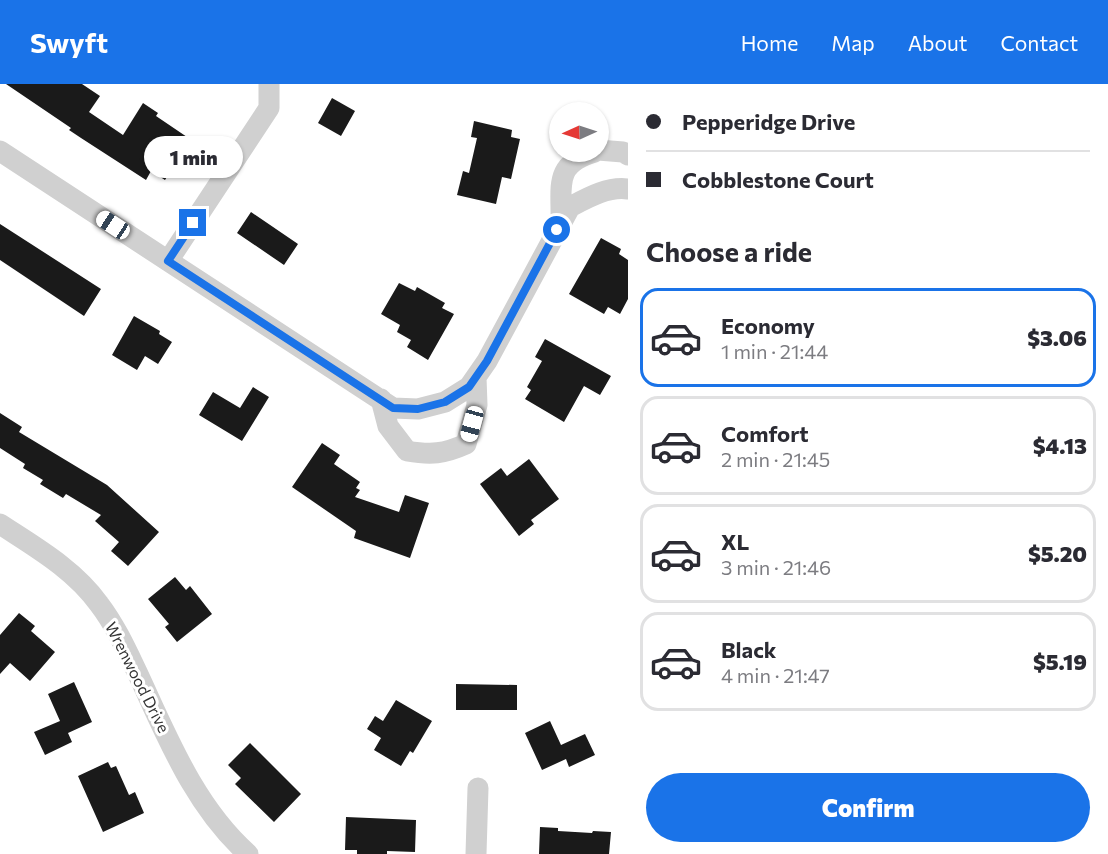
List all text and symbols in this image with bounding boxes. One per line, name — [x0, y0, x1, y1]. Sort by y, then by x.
text: Swyft — [30, 25, 108, 59]
text: Home — [741, 30, 798, 55]
text: Map — [831, 30, 875, 55]
text: About — [908, 30, 967, 55]
text: Contact — [1000, 30, 1078, 55]
north arrow — [549, 102, 609, 162]
map controls — [549, 102, 609, 162]
text: Pepperidge Drive — [682, 108, 855, 135]
callout: 1 min — [144, 136, 242, 178]
text: 1 min — [169, 145, 218, 169]
text: Cobblestone Court — [682, 166, 874, 193]
car — [93, 208, 133, 242]
route end — [179, 209, 206, 236]
route start — [543, 216, 570, 243]
text: Choose a ride — [646, 235, 812, 268]
icon: car — [649, 311, 703, 365]
text: Economy — [721, 312, 815, 339]
text: $3.06 — [1027, 324, 1087, 351]
text: 1 min · 21:44 — [721, 339, 828, 363]
car — [459, 404, 485, 444]
icon: car — [649, 419, 703, 473]
text: Comfort — [721, 420, 809, 447]
text: $4.13 — [1033, 432, 1087, 459]
text: 2 min · 21:45 — [721, 447, 830, 471]
icon: car — [649, 527, 703, 581]
text: XL — [721, 528, 749, 555]
text: $5.20 — [1028, 540, 1087, 567]
text: 3 min · 21:46 — [721, 555, 831, 579]
street label: Wrenwood Drive — [102, 618, 174, 736]
icon: car — [649, 635, 703, 689]
text: Black — [721, 636, 776, 663]
text: $5.19 — [1033, 648, 1087, 675]
text: 4 min · 21:47 — [721, 663, 830, 687]
button: Confirm — [646, 773, 1090, 842]

